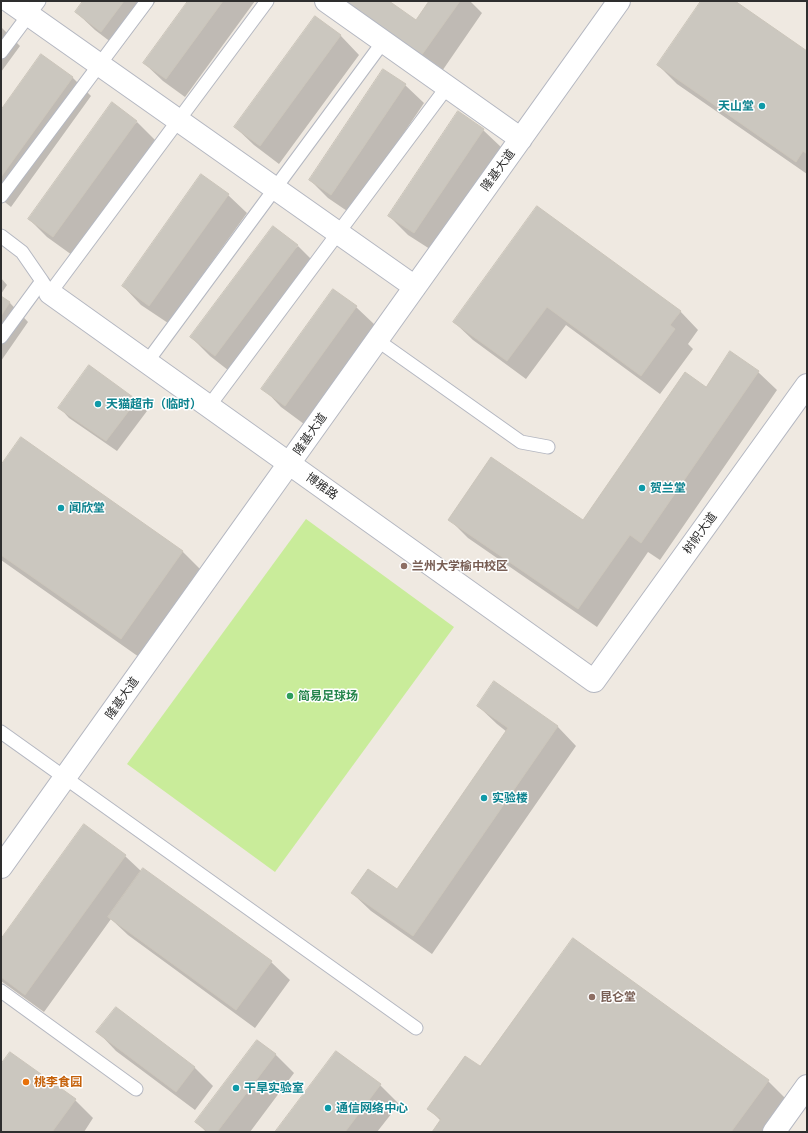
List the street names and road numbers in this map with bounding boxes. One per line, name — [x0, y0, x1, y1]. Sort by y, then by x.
street label: 隆基大道 — [478, 146, 518, 194]
street label: 隆基大道 — [290, 410, 330, 458]
street label: 博雅路 — [303, 470, 341, 502]
street label: 树帜大道 — [680, 509, 720, 557]
street label: 隆基大道 — [102, 674, 142, 722]

